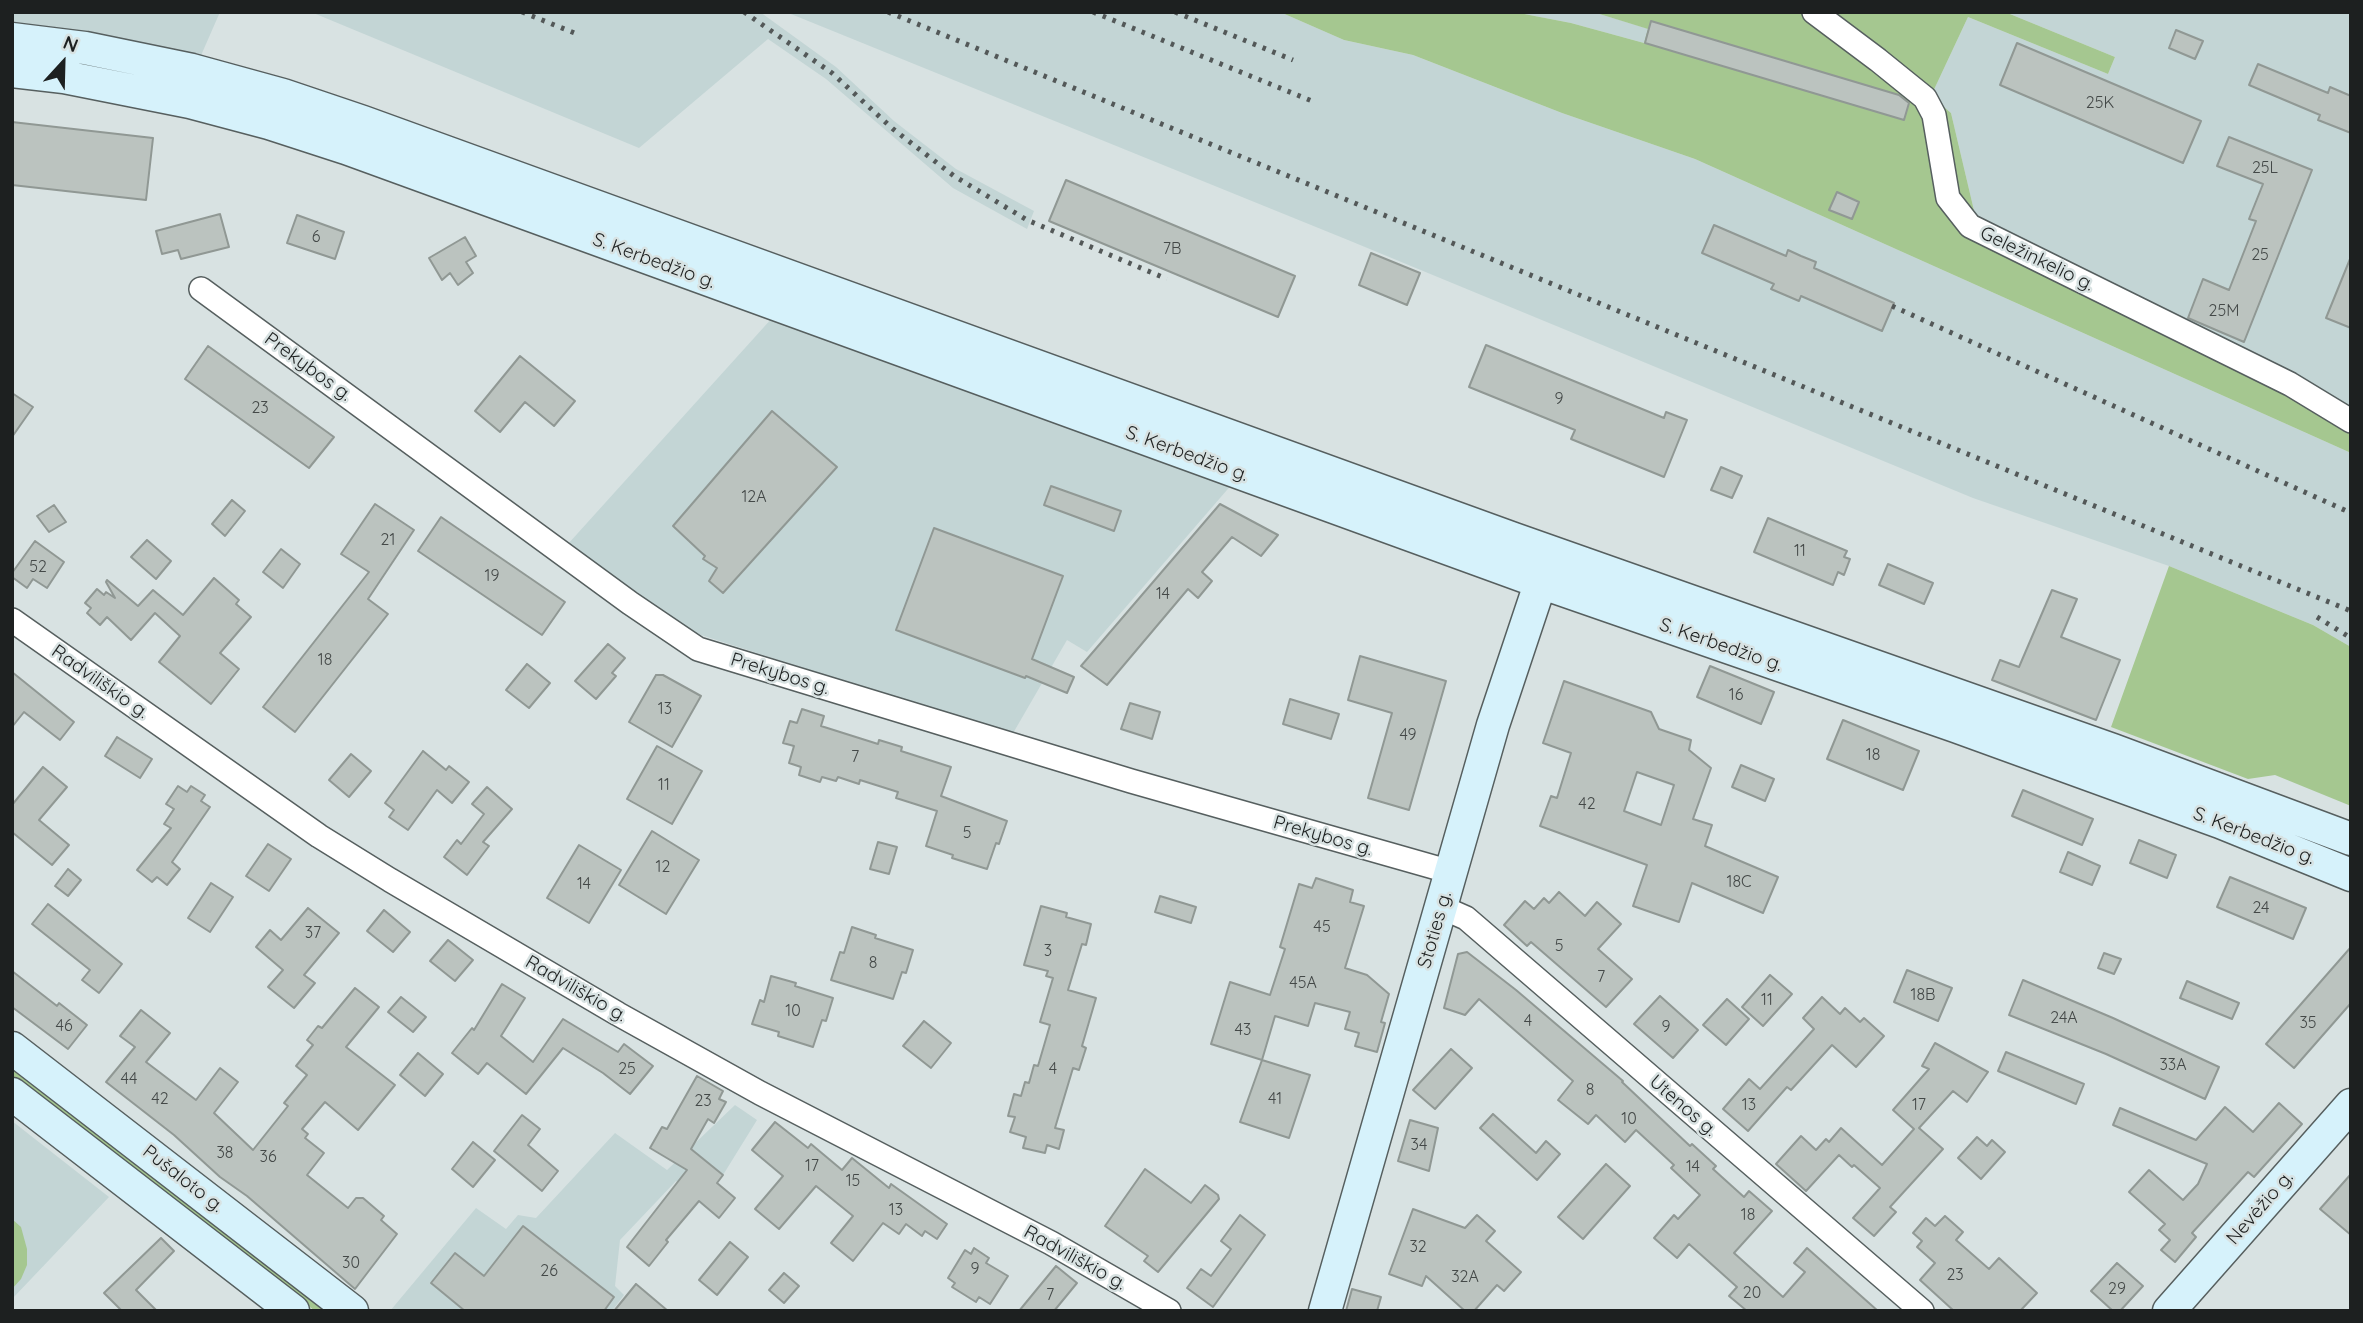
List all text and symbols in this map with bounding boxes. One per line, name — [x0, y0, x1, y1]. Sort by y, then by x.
north arrow — [28, 28, 98, 98]
text: N — [60, 30, 82, 57]
house number: 25K — [2086, 93, 2114, 113]
house number: 25L — [2252, 158, 2278, 178]
street label: Geležinkelio g. — [1976, 222, 2098, 296]
house number: 6 — [312, 227, 320, 247]
street label: S. Kerbedžio g. — [590, 228, 718, 294]
house number: 7B — [1163, 239, 1181, 259]
house number: 25 — [2251, 245, 2269, 265]
house number: 25M — [2209, 301, 2239, 321]
street label: Prekybos g. — [260, 328, 356, 406]
house number: 9 — [1555, 389, 1563, 409]
house number: 23 — [251, 398, 269, 418]
street label: S. Kerbedžio g. — [1123, 421, 1251, 487]
house number: 12A — [741, 487, 767, 507]
house number: 21 — [381, 530, 395, 550]
house number: 11 — [1794, 541, 1806, 561]
house number: 52 — [29, 557, 47, 577]
house number: 19 — [485, 566, 499, 586]
house number: 14 — [1156, 584, 1170, 604]
street label: S. Kerbedžio g. — [1656, 613, 1786, 677]
street label: Radviliškio g. — [47, 640, 153, 724]
street label: Prekybos g. — [728, 648, 832, 700]
house number: 18 — [318, 650, 332, 670]
house number: 16 — [1729, 685, 1743, 705]
house number: 13 — [658, 699, 672, 719]
house number: 49 — [1399, 725, 1417, 745]
house number: 18 — [1866, 745, 1880, 765]
house number: 7 — [851, 747, 859, 767]
house number: 11 — [658, 775, 670, 795]
house number: 42 — [1578, 794, 1596, 814]
street label: S. Kerbedžio g. — [2190, 802, 2318, 870]
street label: Prekybos g. — [1271, 811, 1375, 861]
house number: 5 — [963, 823, 971, 843]
house number: 12 — [656, 857, 670, 877]
house number: 18C — [1726, 872, 1752, 892]
house number: 14 — [577, 874, 591, 894]
street label: Stoties g. — [1413, 889, 1457, 971]
house number: 24 — [2252, 898, 2270, 918]
house number: 45 — [1313, 917, 1331, 937]
house number: 37 — [305, 923, 321, 943]
house number: 5 — [1555, 936, 1563, 956]
house number: 3 — [1044, 941, 1052, 961]
street label: Radviliškio g. — [521, 951, 631, 1027]
house number: 8 — [869, 953, 877, 973]
house number: 7 — [1597, 967, 1605, 987]
house number: 45A — [1289, 973, 1317, 993]
house number: 18B — [1911, 985, 1935, 1005]
house number: 11 — [1761, 990, 1773, 1010]
house number: 10 — [785, 1001, 801, 1021]
house number: 24A — [2050, 1008, 2078, 1028]
house number: 4 — [1524, 1011, 1532, 1031]
house number: 35 — [2299, 1013, 2317, 1033]
house number: 46 — [55, 1016, 73, 1036]
house number: 9 — [1662, 1017, 1670, 1037]
house number: 43 — [1235, 1020, 1251, 1040]
house number: 33A — [2159, 1055, 2187, 1075]
house number: 25 — [618, 1059, 636, 1079]
house number: 4 — [1049, 1059, 1057, 1079]
house number: 44 — [121, 1069, 137, 1089]
street label: Utenos g. — [1644, 1070, 1722, 1142]
house number: 8 — [1586, 1080, 1594, 1100]
house number: 42 — [151, 1089, 169, 1109]
house number: 41 — [1268, 1089, 1282, 1109]
house number: 23 — [694, 1091, 712, 1111]
house number: 13 — [1742, 1095, 1756, 1115]
house number: 17 — [1912, 1095, 1926, 1115]
house number: 10 — [1621, 1109, 1637, 1129]
house number: 34 — [1411, 1135, 1427, 1155]
street label: Pušaloto g. — [138, 1140, 228, 1218]
house number: 38 — [216, 1143, 234, 1163]
house number: 36 — [260, 1147, 276, 1167]
house number: 17 — [805, 1156, 819, 1176]
house number: 14 — [1686, 1157, 1700, 1177]
street label: Nevėžio g. — [2222, 1166, 2298, 1250]
house number: 15 — [846, 1171, 860, 1191]
house number: 13 — [889, 1200, 903, 1220]
house number: 18 — [1741, 1205, 1755, 1225]
street label: Radviliškio g. — [1020, 1221, 1130, 1295]
house number: 32 — [1409, 1237, 1427, 1257]
house number: 30 — [342, 1253, 360, 1273]
house number: 9 — [971, 1259, 979, 1279]
house number: 26 — [540, 1261, 558, 1281]
house number: 23 — [1946, 1265, 1964, 1285]
house number: 32A — [1451, 1267, 1479, 1287]
house number: 29 — [2108, 1279, 2126, 1299]
house number: 20 — [1743, 1283, 1761, 1303]
house number: 7 — [1046, 1285, 1054, 1305]

